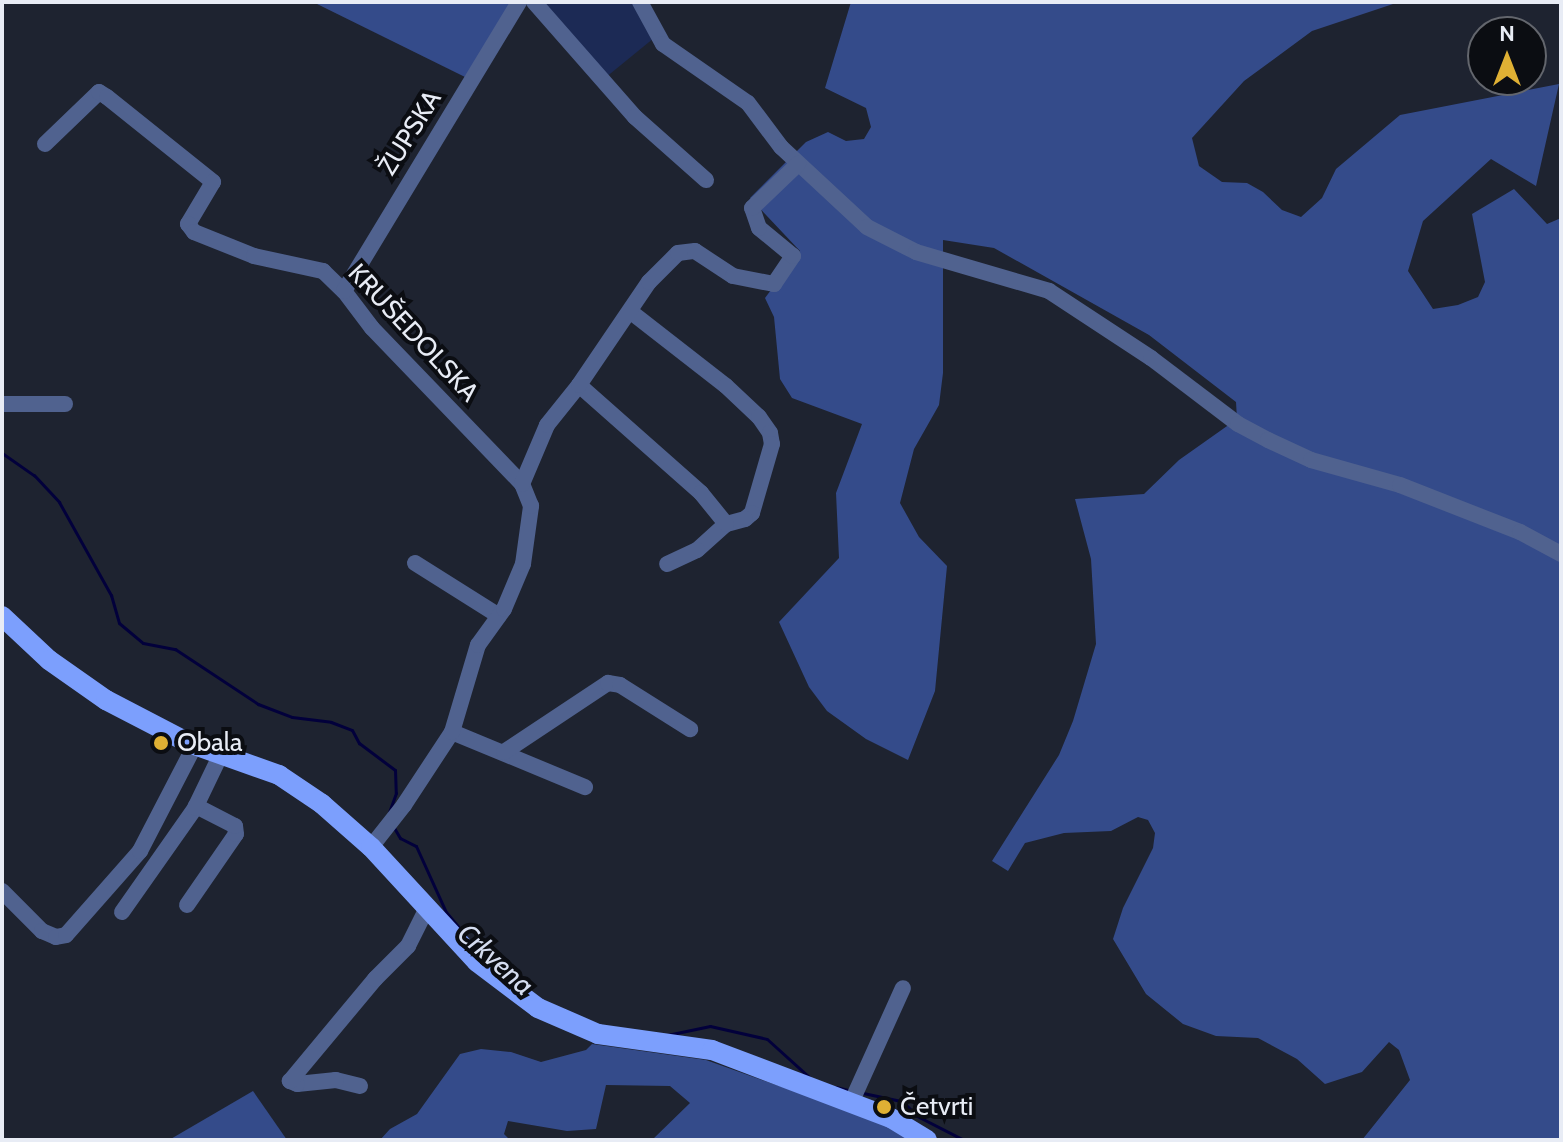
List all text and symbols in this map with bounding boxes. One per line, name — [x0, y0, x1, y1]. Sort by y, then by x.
north arrow — [1467, 16, 1547, 96]
text: N — [1499, 20, 1515, 47]
street label: ŽUPSKA — [372, 85, 448, 181]
street label: KRUŠEDOLSKA — [341, 258, 485, 408]
place label: Obala — [177, 727, 242, 759]
marker: Obala — [152, 734, 170, 752]
water label: Crkvena — [451, 916, 541, 1002]
place label: Četvrti — [900, 1091, 973, 1123]
marker: Četvrti — [875, 1098, 893, 1116]

